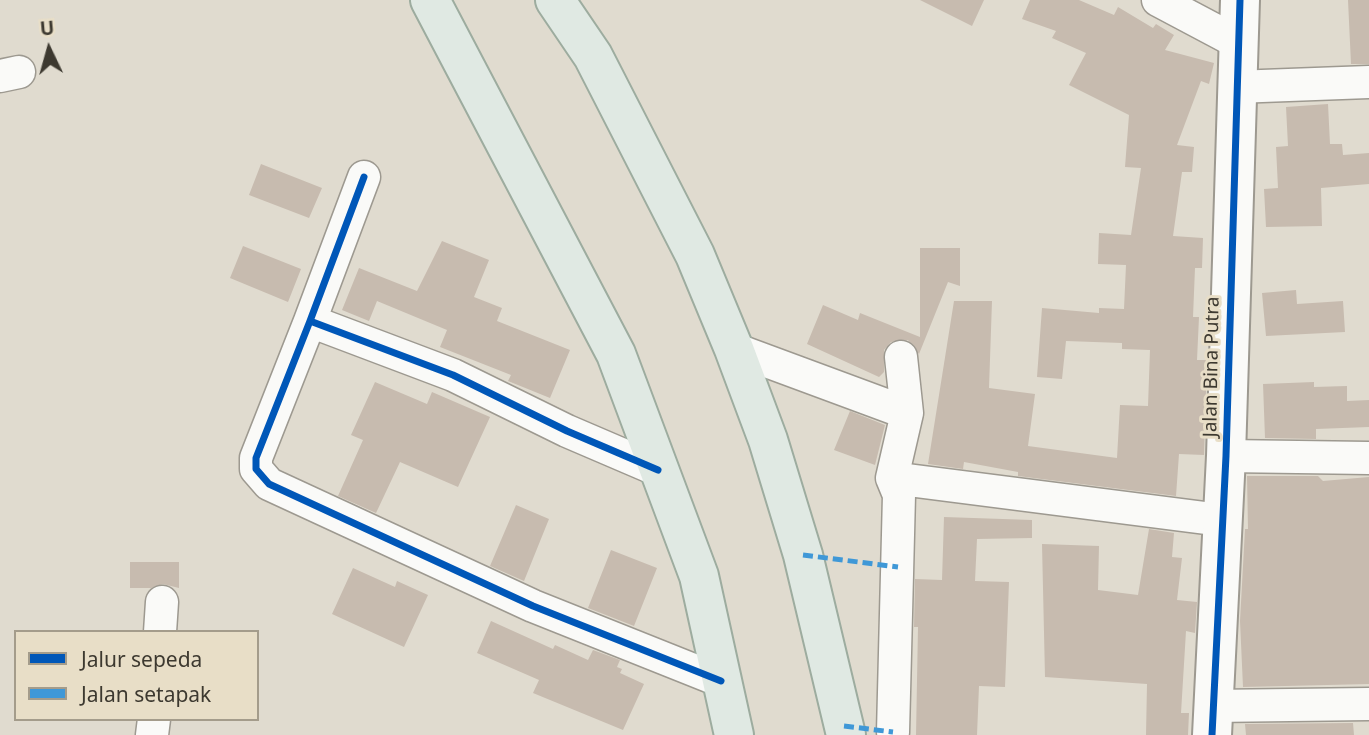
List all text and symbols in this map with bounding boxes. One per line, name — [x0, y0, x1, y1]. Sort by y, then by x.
north arrow — [14, 14, 84, 84]
text: U — [39, 15, 55, 42]
street label: Jalan Bina Putra — [1199, 296, 1225, 438]
legend — [14, 630, 259, 721]
text: Jalur sepeda — [81, 645, 202, 673]
text: Jalan setapak — [81, 680, 211, 708]

